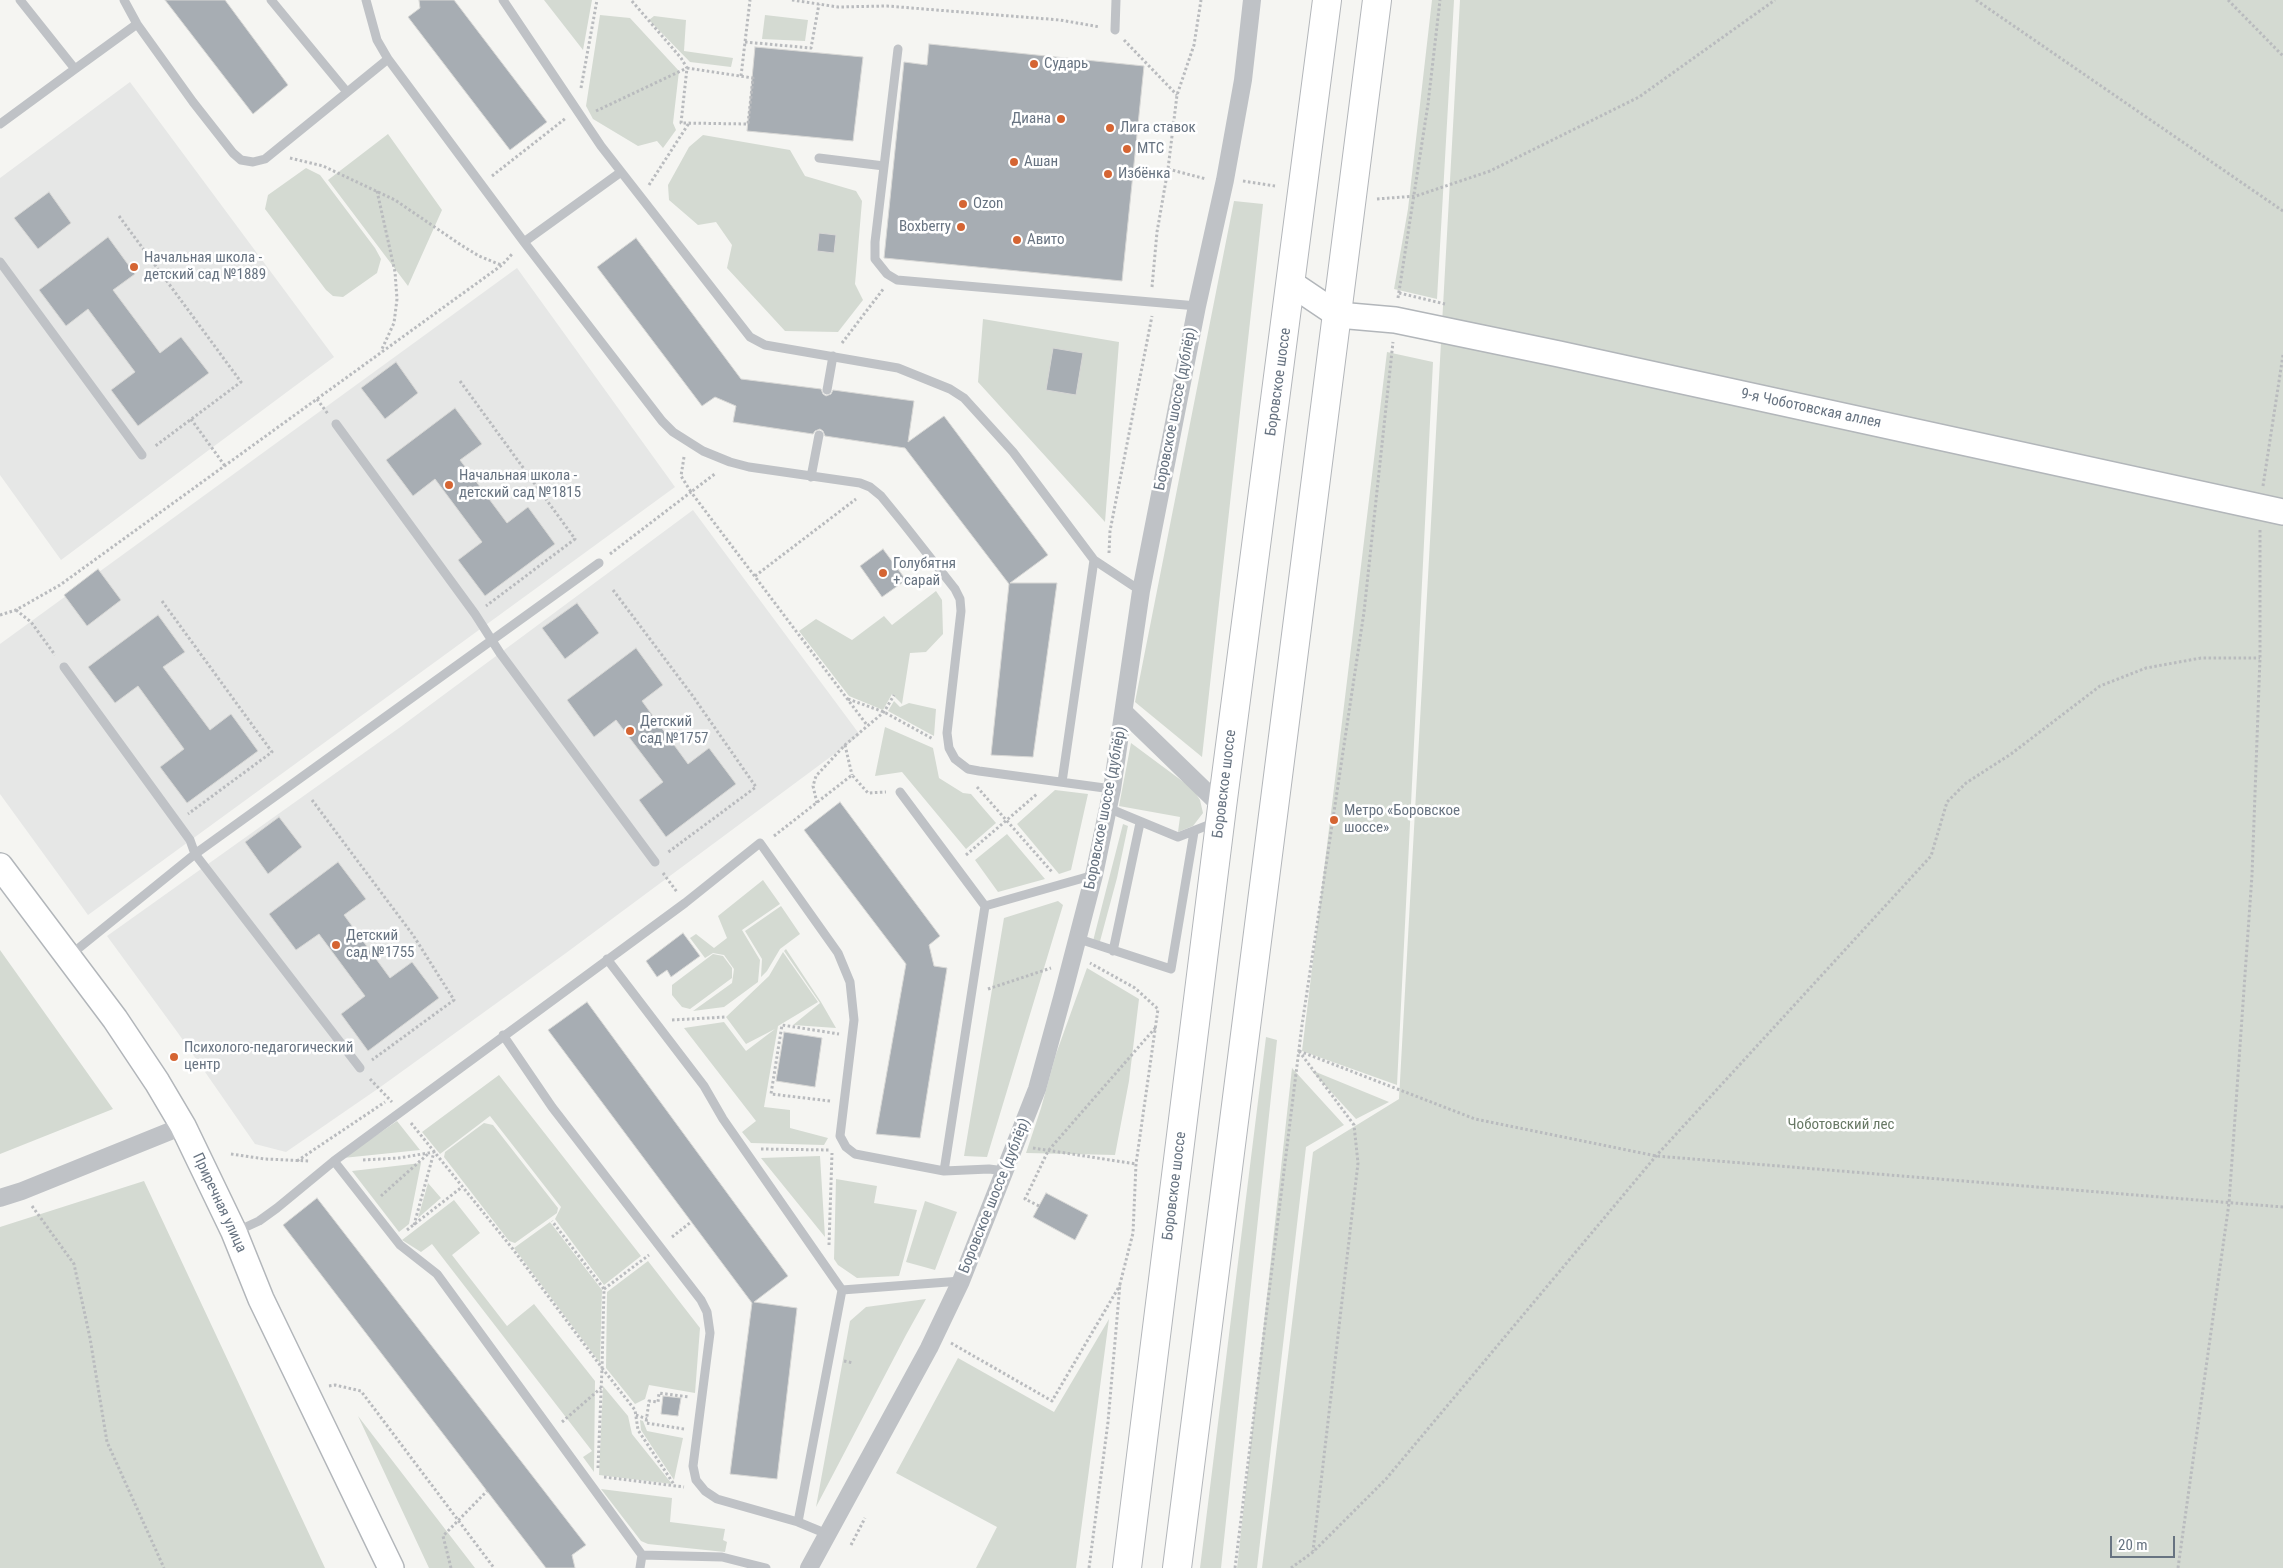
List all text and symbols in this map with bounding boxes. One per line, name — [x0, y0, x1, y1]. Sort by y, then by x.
place label: Сударь — [1044, 55, 1088, 73]
marker: Сударь — [1028, 58, 1040, 70]
place label: Диана — [1011, 110, 1051, 128]
marker: Диана — [1055, 113, 1067, 125]
place label: Лига ставок — [1120, 119, 1196, 137]
marker: Лига ставок — [1104, 122, 1116, 134]
place label: МТС — [1137, 140, 1164, 158]
marker: МТС — [1121, 143, 1133, 155]
place label: Ашан — [1024, 153, 1058, 171]
marker: Ашан — [1008, 156, 1020, 168]
place label: Избёнка — [1118, 165, 1170, 183]
marker: Избёнка — [1102, 168, 1114, 180]
place label: Ozon — [973, 195, 1003, 213]
marker: Ozon — [957, 198, 969, 210]
place label: Boxberry — [899, 218, 951, 236]
marker: Boxberry — [955, 221, 967, 233]
place label: Авито — [1027, 231, 1064, 249]
marker: Авито — [1011, 234, 1023, 246]
place label: Начальная школа - детский сад №1889 — [144, 249, 266, 284]
marker: Начальная школа - детский сад №1889 — [128, 261, 140, 273]
street label: Боровское шоссе (дублёр) — [1151, 326, 1201, 492]
street label: Боровское шоссе — [1262, 327, 1296, 437]
street label: 9-я Чоботовская аллея — [1739, 385, 1883, 433]
place label: Начальная школа - детский сад №1815 — [459, 467, 581, 502]
marker: Начальная школа - детский сад №1815 — [443, 479, 455, 491]
place label: Голубятня + сарай — [893, 555, 956, 590]
marker: Голубятня + сарай — [877, 567, 889, 579]
place label: Детский сад №1757 — [640, 713, 709, 748]
marker: Детский сад №1757 — [624, 725, 636, 737]
street label: Боровское шоссе (дублёр) — [1081, 725, 1131, 891]
street label: Боровское шоссе — [1209, 729, 1241, 839]
place label: Метро «Боровское шоссе» — [1344, 802, 1460, 837]
marker: Метро «Боровское шоссе» — [1328, 814, 1340, 826]
place label: Детский сад №1755 — [346, 927, 415, 962]
marker: Детский сад №1755 — [330, 939, 342, 951]
place label: Психолого-педагогический центр — [184, 1039, 353, 1074]
marker: Психолого-педагогический центр — [168, 1051, 180, 1063]
street label: Боровское шоссе (дублёр) — [956, 1116, 1034, 1276]
park label: Чоботовский лес — [1788, 1116, 1894, 1134]
street label: Боровское шоссе — [1159, 1131, 1191, 1241]
street label: Приречная улица — [188, 1150, 250, 1256]
scale bar — [2113, 1526, 2178, 1558]
text: 20 m — [2118, 1536, 2148, 1554]

